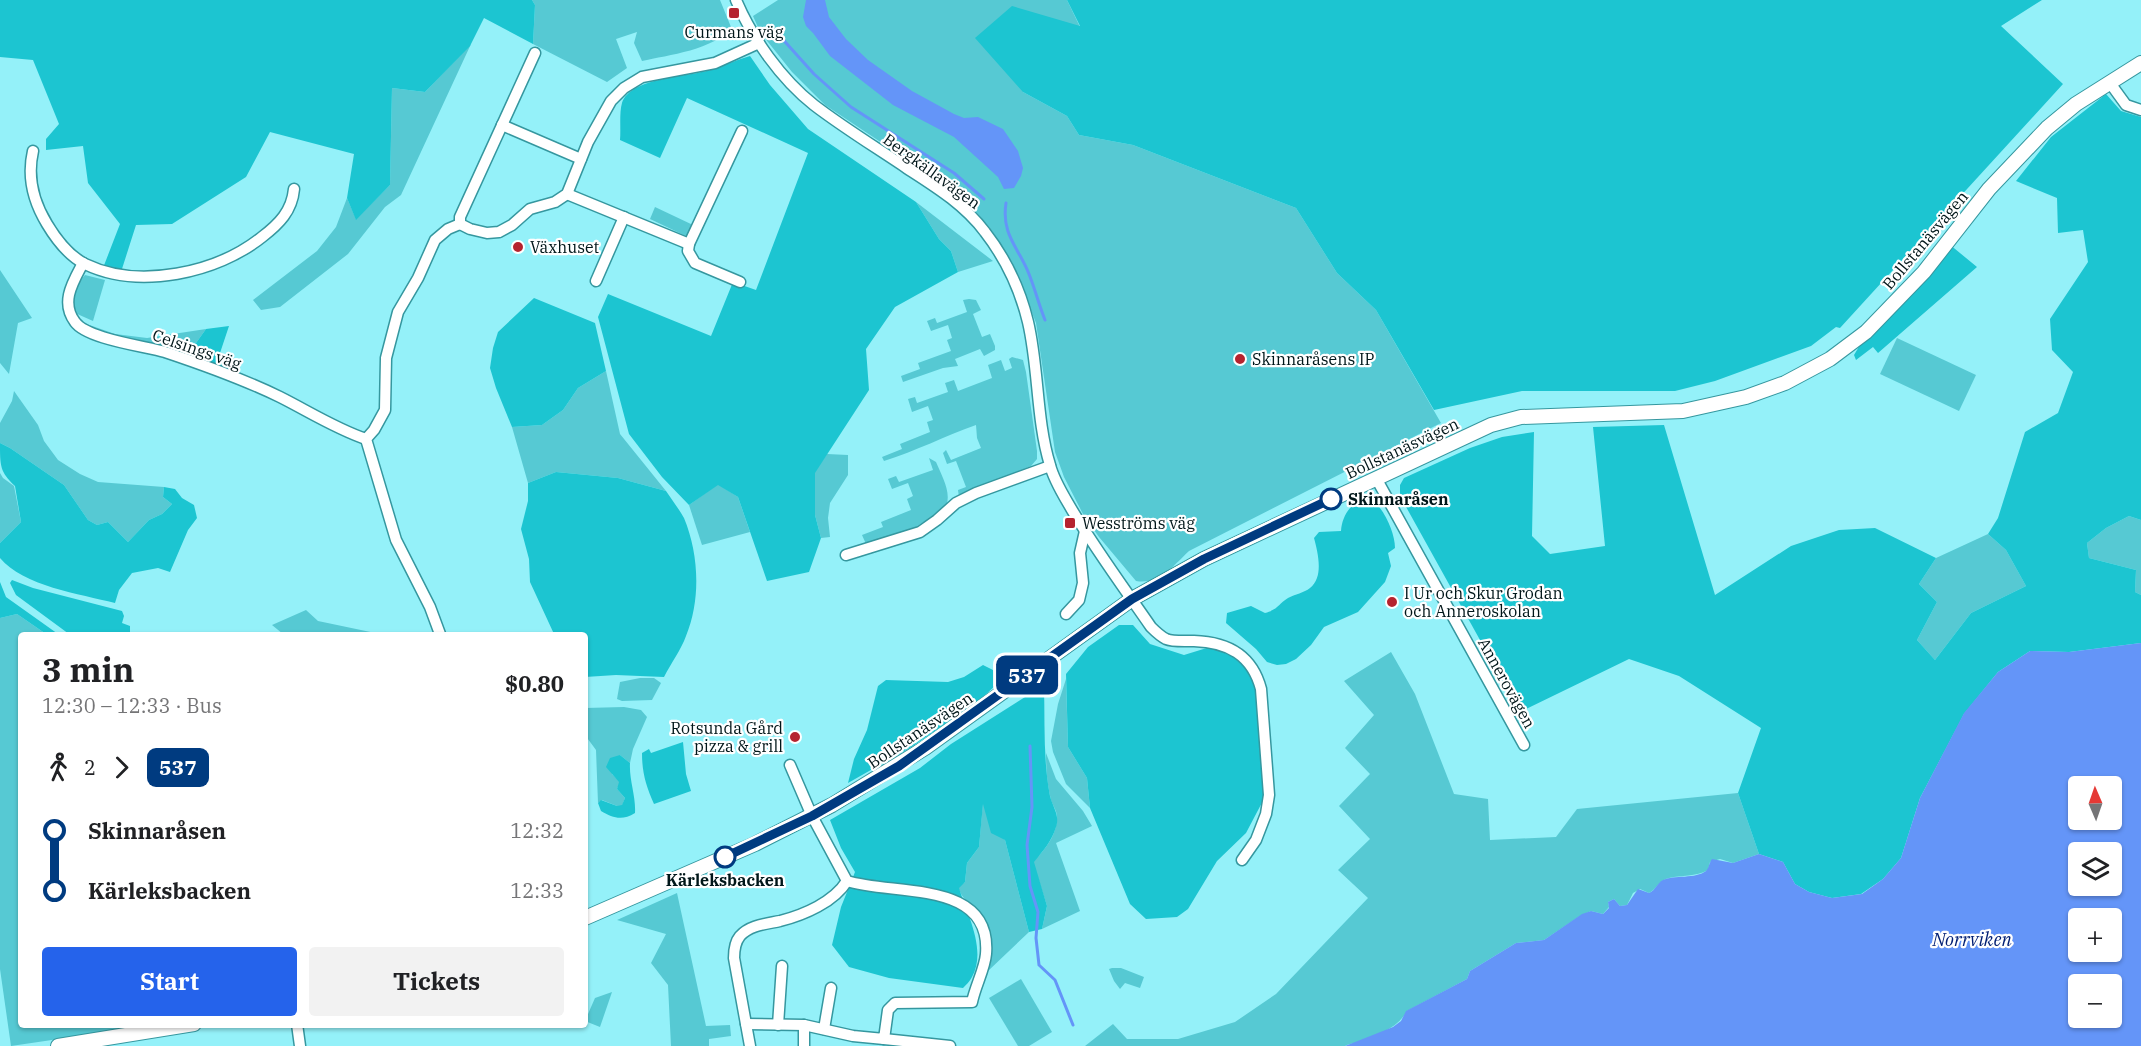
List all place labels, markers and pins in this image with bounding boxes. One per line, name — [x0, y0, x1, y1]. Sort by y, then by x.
marker: Curmans väg — [727, 6, 741, 20]
place label: Curmans väg — [685, 22, 784, 42]
place label: Växhuset — [530, 237, 600, 257]
marker: Växhuset — [511, 240, 525, 254]
place label: Skinnaråsens IP — [1252, 349, 1374, 369]
marker: Skinnaråsens IP — [1233, 352, 1247, 366]
marker: Skinnaråsen — [1320, 488, 1342, 510]
place label: Skinnaråsen — [1348, 489, 1449, 509]
place label: Wesströms väg — [1082, 513, 1195, 533]
marker: Wesströms väg — [1063, 516, 1077, 530]
place label: I Ur och Skur Grodan och Anneroskolan — [1404, 583, 1563, 621]
marker: I Ur och Skur Grodan och Anneroskolan — [1385, 595, 1399, 609]
place label: Rotsunda Gård pizza & grill — [670, 718, 783, 756]
marker: Rotsunda Gård pizza & grill — [788, 730, 802, 744]
marker: Kärleksbacken — [714, 846, 736, 868]
place label: Kärleksbacken — [666, 870, 785, 890]

